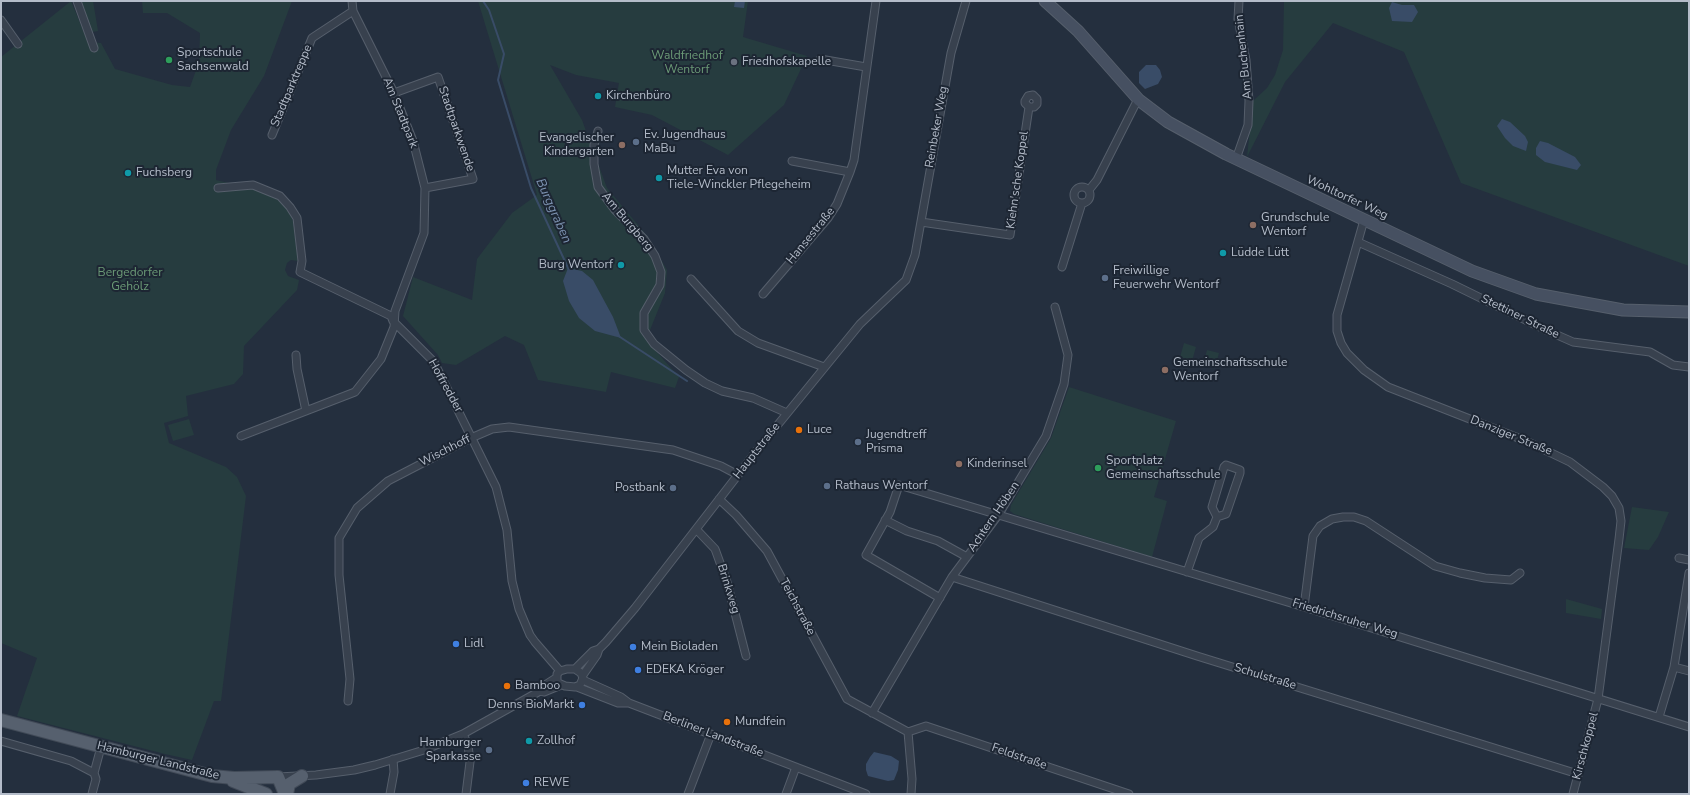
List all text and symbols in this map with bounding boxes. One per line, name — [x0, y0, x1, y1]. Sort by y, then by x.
street label: Am Buchenhain — [1232, 14, 1256, 100]
street label: Stadtparktreppe — [268, 43, 316, 129]
place label: Sportschule Sachsenwald — [177, 46, 249, 74]
park label: Waldfriedhof Wentorf — [651, 49, 723, 77]
marker: Sportschule Sachsenwald — [164, 55, 174, 65]
place label: Friedhofskapelle — [742, 55, 831, 69]
marker: Friedhofskapelle — [729, 57, 739, 67]
street label: Am Stadtpark — [379, 76, 421, 150]
street label: Stadtparkwende — [435, 85, 477, 173]
street label: Reinbeker Weg — [923, 85, 951, 169]
place label: Kirchenbüro — [606, 89, 671, 103]
marker: Kirchenbüro — [593, 91, 603, 101]
place label: Ev. Jugendhaus MaBu — [644, 128, 726, 156]
street label: Kiehn'sche Koppel — [1004, 130, 1032, 230]
place label: Evangelischer Kindergarten — [539, 131, 614, 159]
marker: Ev. Jugendhaus MaBu — [631, 137, 641, 147]
marker: Evangelischer Kindergarten — [617, 140, 627, 150]
place label: Mutter Eva von Tiele-Winckler Pflegeheim — [667, 164, 811, 192]
place label: Fuchsberg — [136, 166, 192, 180]
marker: Fuchsberg — [123, 168, 133, 178]
marker: Mutter Eva von Tiele-Winckler Pflegeheim — [654, 173, 664, 183]
street label: Wohltorfer Weg — [1304, 173, 1390, 223]
water label: Burggraben — [532, 176, 574, 246]
street label: Am Burgberg — [598, 189, 656, 255]
street label: Hansestraße — [784, 205, 838, 267]
place label: Grundschule Wentorf — [1261, 211, 1329, 239]
marker: Grundschule Wentorf — [1248, 220, 1258, 230]
place label: Lüdde Lütt — [1231, 246, 1289, 260]
marker: Lüdde Lütt — [1218, 248, 1228, 258]
place label: Burg Wentorf — [539, 258, 613, 272]
marker: Burg Wentorf — [616, 260, 626, 270]
place label: Freiwillige Feuerwehr Wentorf — [1113, 264, 1219, 292]
park label: Bergedorfer Gehölz — [98, 266, 162, 294]
marker: Freiwillige Feuerwehr Wentorf — [1100, 273, 1110, 283]
street label: Stettiner Straße — [1478, 292, 1562, 342]
place label: Gemeinschaftsschule Wentorf — [1173, 356, 1287, 384]
street label: Hoffredder — [424, 357, 466, 415]
marker: Gemeinschaftsschule Wentorf — [1160, 365, 1170, 375]
street label: Danziger Straße — [1468, 413, 1554, 459]
street label: Hauptstraße — [731, 420, 783, 482]
place label: Luce — [807, 423, 832, 437]
marker: Luce — [794, 425, 804, 435]
place label: Jugendtreff Prisma — [866, 428, 926, 456]
street label: Wischhoff — [417, 432, 473, 470]
marker: Jugendtreff Prisma — [853, 437, 863, 447]
place label: Sportplatz Gemeinschaftsschule — [1106, 454, 1220, 482]
place label: Kinderinsel — [967, 457, 1027, 471]
marker: Kinderinsel — [954, 459, 964, 469]
marker: Sportplatz Gemeinschaftsschule — [1093, 463, 1103, 473]
place label: Rathaus Wentorf — [835, 479, 927, 493]
street label: Achtern Höben — [965, 479, 1023, 555]
place label: Postbank — [615, 481, 665, 495]
marker: Rathaus Wentorf — [822, 481, 832, 491]
marker: Postbank — [668, 483, 678, 493]
street label: Brinkweg — [714, 562, 742, 616]
street label: Teichstraße — [776, 576, 818, 638]
street label: Friedrichsruher Weg — [1290, 596, 1400, 642]
place label: Lidl — [464, 637, 484, 651]
marker: Lidl — [451, 639, 461, 649]
place label: Mein Bioladen — [641, 640, 718, 654]
marker: Mein Bioladen — [628, 642, 638, 652]
street label: Schulstraße — [1232, 661, 1298, 693]
place label: EDEKA Kröger — [646, 663, 724, 677]
marker: EDEKA Kröger — [633, 665, 643, 675]
place label: Bamboo — [515, 679, 560, 693]
marker: Bamboo — [502, 681, 512, 691]
place label: Denns BioMarkt — [488, 698, 574, 712]
marker: Denns BioMarkt — [577, 700, 587, 710]
street label: Berliner Landstraße — [661, 709, 765, 761]
street label: Kirschkoppel — [1570, 711, 1602, 781]
place label: Mundfein — [735, 715, 786, 729]
marker: Mundfein — [722, 717, 732, 727]
place label: Zollhof — [537, 734, 575, 748]
place label: Hamburger Sparkasse — [420, 736, 481, 764]
marker: Zollhof — [524, 736, 534, 746]
street label: Hamburger Landstraße — [95, 739, 221, 783]
street label: Feldstraße — [989, 741, 1049, 773]
marker: Hamburger Sparkasse — [484, 745, 494, 755]
place label: REWE — [534, 776, 569, 790]
marker: REWE — [521, 778, 531, 788]

